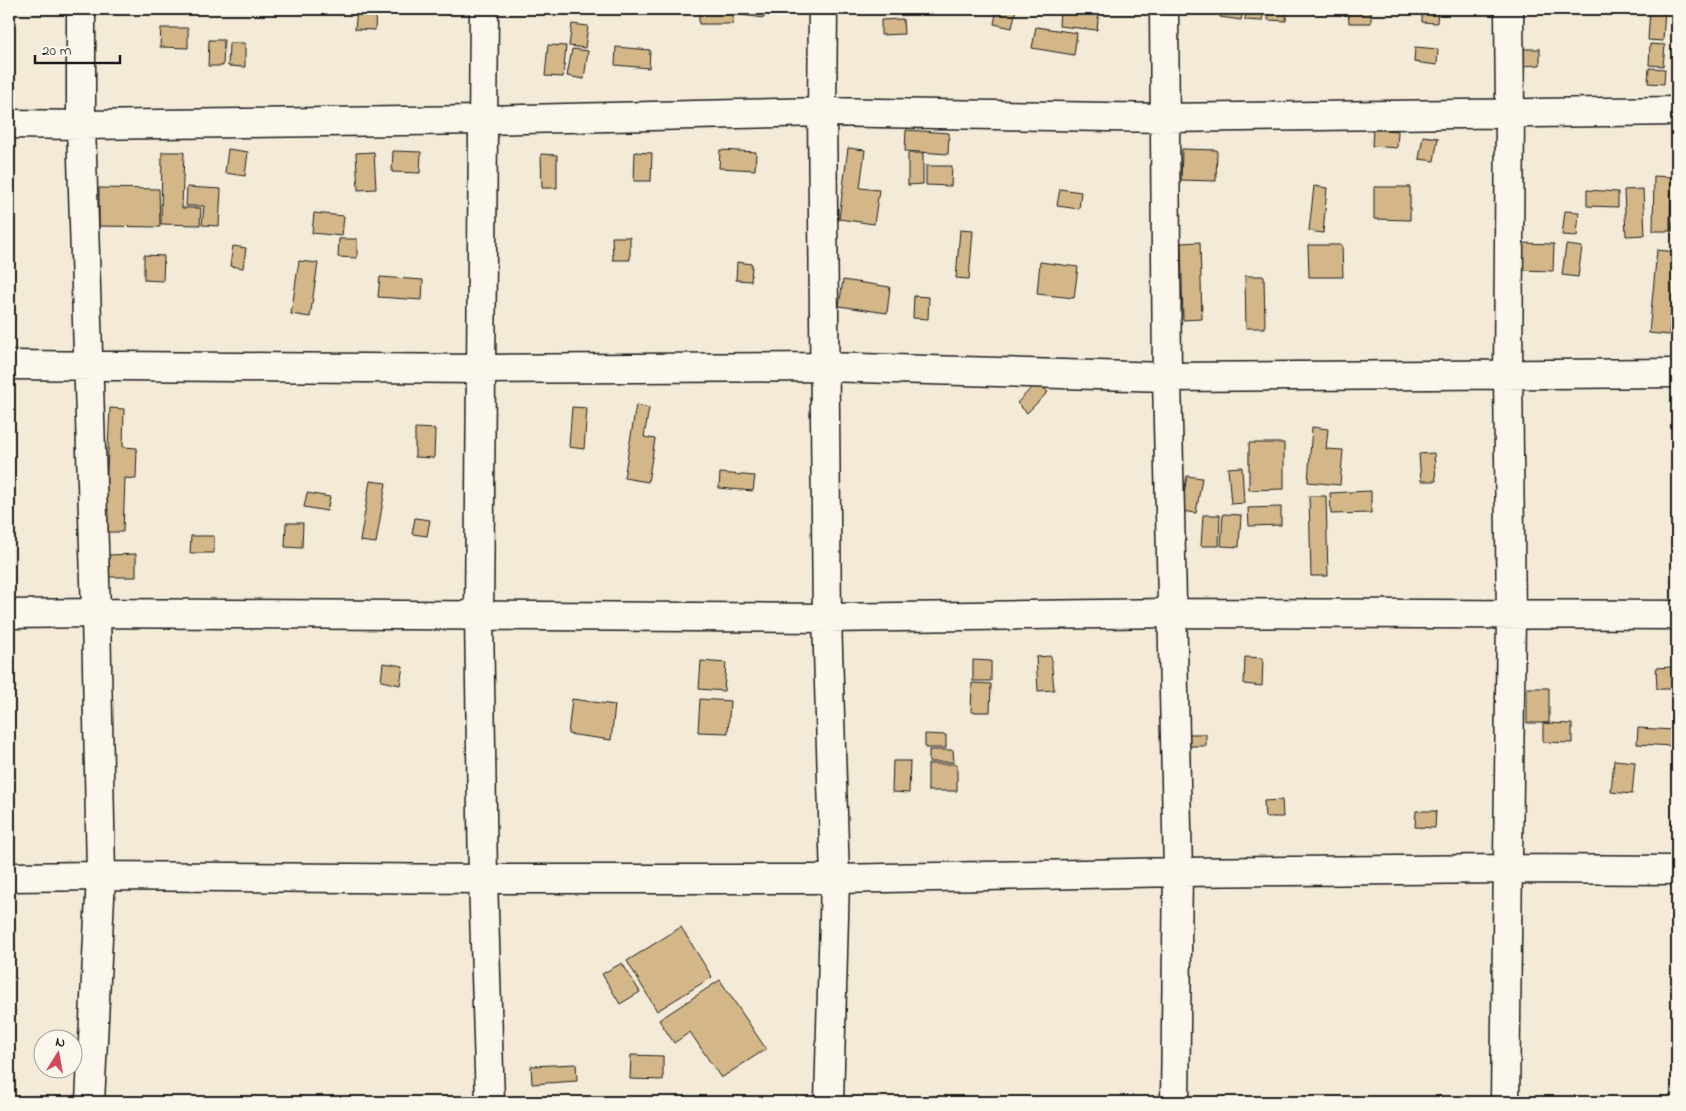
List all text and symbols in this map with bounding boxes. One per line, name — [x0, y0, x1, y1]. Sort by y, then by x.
scale bar — [35, 32, 120, 64]
text: 20 m — [42, 40, 72, 62]
north arrow — [32, 1028, 82, 1078]
text: N — [54, 1032, 67, 1054]

